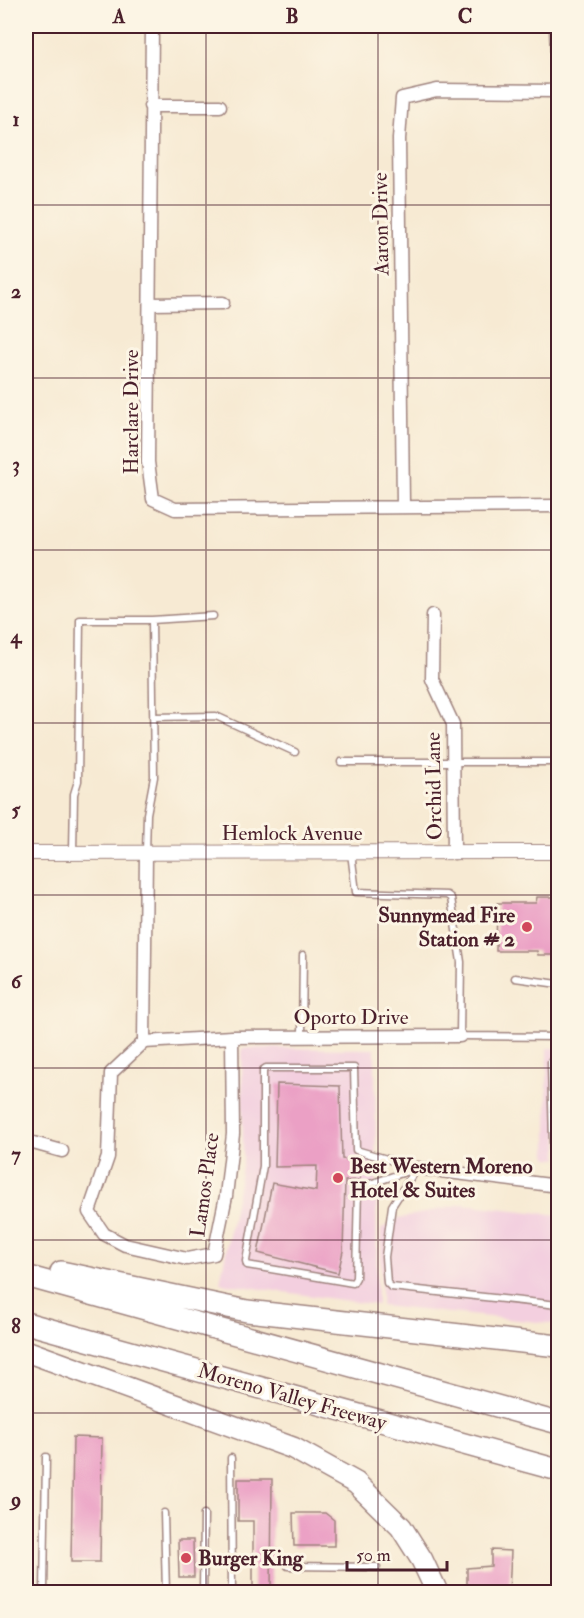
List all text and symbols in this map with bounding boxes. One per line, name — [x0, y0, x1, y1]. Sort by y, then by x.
text: A — [112, 4, 126, 29]
text: B — [285, 4, 299, 29]
text: C — [458, 4, 472, 29]
text: 1 — [12, 107, 20, 132]
street label: Aaron Drive — [367, 172, 395, 277]
text: 2 — [11, 279, 21, 304]
street label: Harclare Drive — [118, 349, 145, 475]
text: 3 — [12, 452, 20, 477]
text: 4 — [10, 624, 23, 649]
street label: Orchid Lane — [420, 732, 448, 840]
text: 5 — [12, 797, 22, 822]
street label: Hemlock Avenue — [221, 820, 363, 847]
place label: Sunnymead Fire Station # 2 — [378, 902, 515, 953]
marker: Sunnymead Fire Station # 2 — [520, 920, 534, 934]
text: 6 — [11, 969, 23, 994]
street label: Oporto Drive — [294, 1004, 409, 1031]
street label: Lamos Place — [184, 1131, 226, 1239]
text: 7 — [11, 1142, 21, 1167]
place label: Best Western Moreno Hotel & Suites — [350, 1153, 533, 1204]
marker: Best Western Moreno Hotel & Suites — [331, 1171, 345, 1185]
text: 8 — [11, 1314, 21, 1339]
street label: Moreno Valley Freeway — [194, 1357, 390, 1437]
text: 9 — [9, 1487, 21, 1512]
scale bar — [347, 1534, 448, 1572]
text: 50 m — [356, 1544, 391, 1567]
place label: Burger King — [198, 1545, 304, 1572]
marker: Burger King — [179, 1551, 193, 1565]

